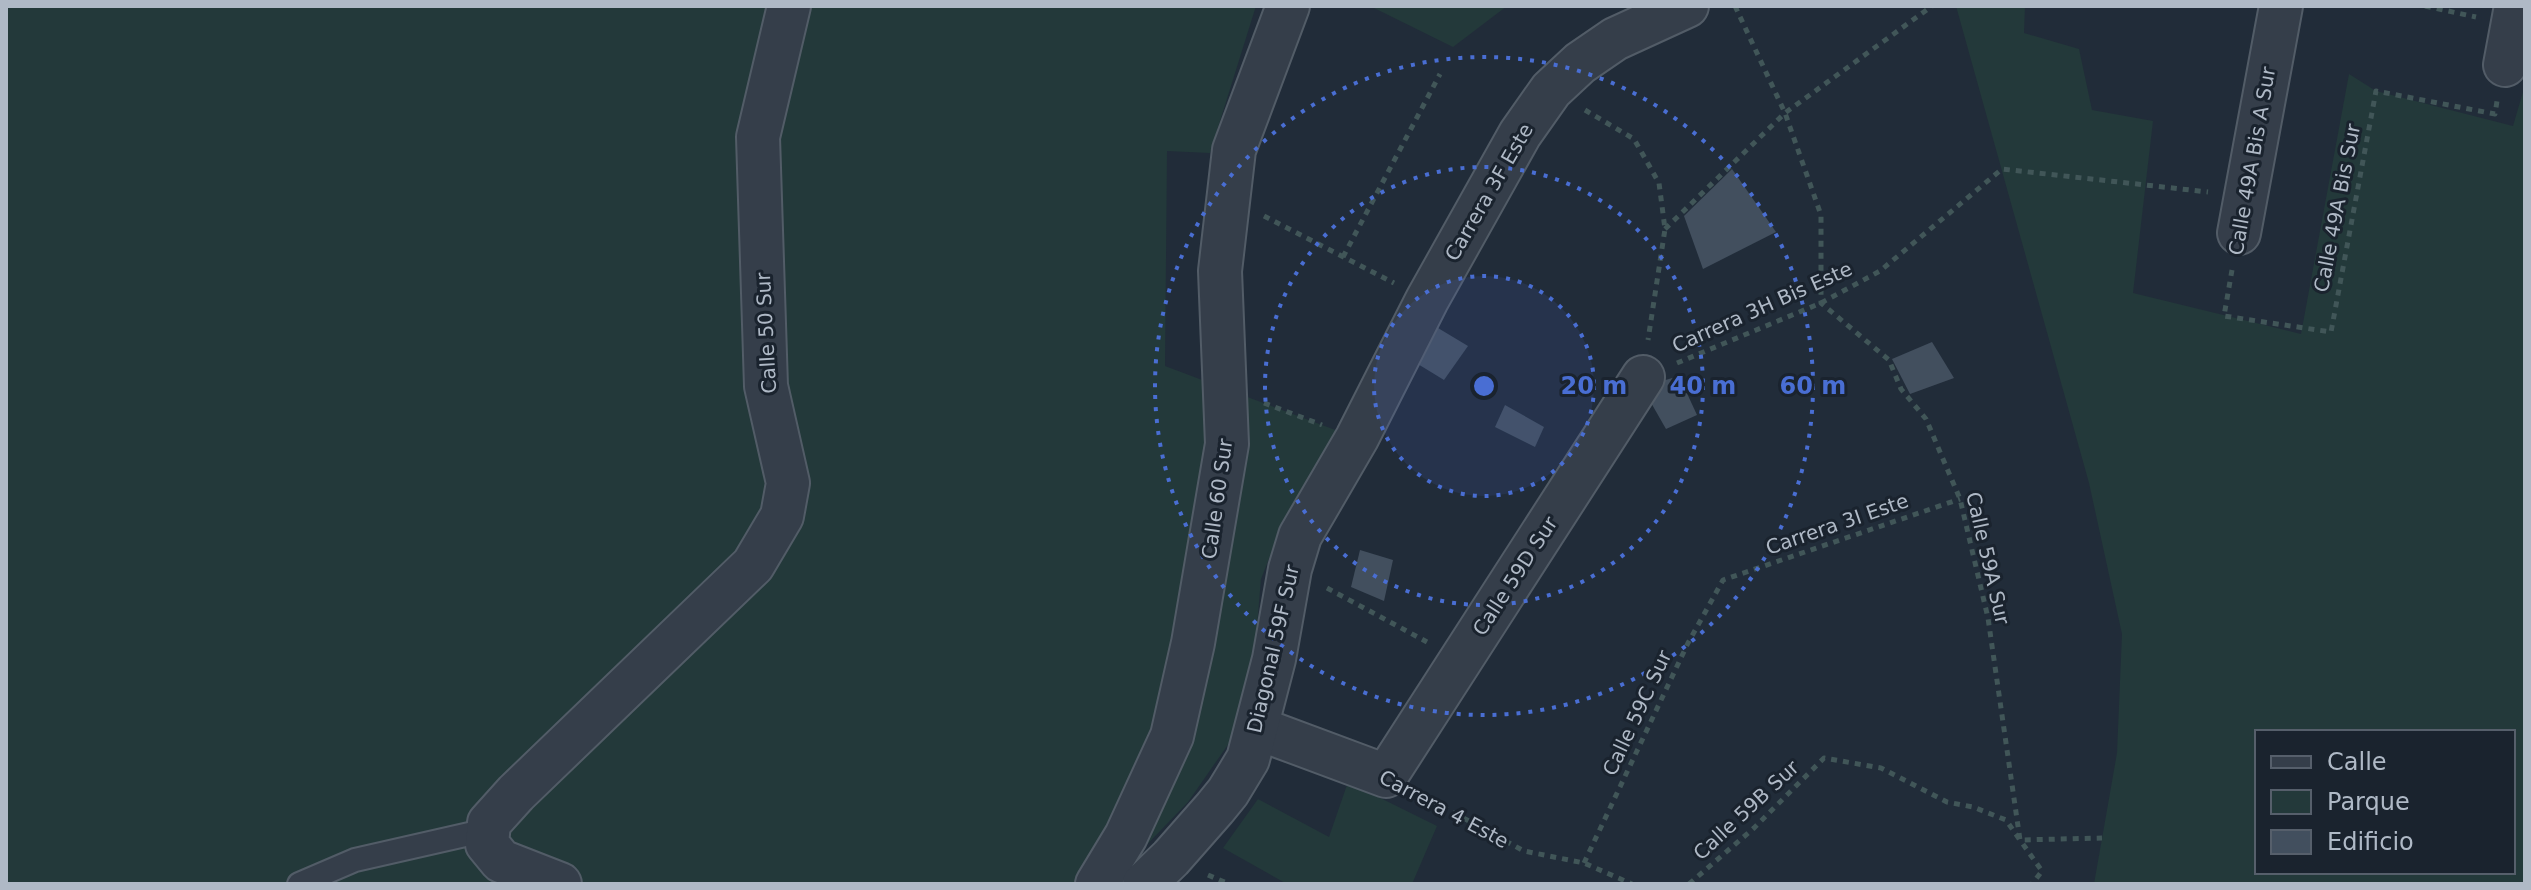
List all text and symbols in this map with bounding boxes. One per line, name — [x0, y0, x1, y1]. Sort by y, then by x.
street label: Calle 49A Bis A Sur — [2224, 64, 2281, 257]
street label: Carrera 3F Este — [1440, 119, 1538, 265]
street label: Calle 49A Bis Sur — [2309, 121, 2365, 294]
street label: Carrera 3H Bis Este — [1668, 257, 1856, 357]
street label: Calle 50 Sur — [751, 271, 781, 394]
centre of rings — [1470, 372, 1498, 400]
text: 20 m — [1561, 372, 1627, 400]
text: 40 m — [1670, 372, 1736, 400]
text: 60 m — [1780, 372, 1846, 400]
street label: Calle 60 Sur — [1197, 436, 1237, 561]
street label: Carrera 3I Este — [1763, 488, 1911, 560]
street label: Calle 59A Sur — [1961, 489, 2015, 627]
street label: Calle 59D Sur — [1468, 511, 1563, 640]
street label: Diagonal 59F Sur — [1242, 562, 1304, 735]
street label: Calle 59C Sur — [1598, 646, 1677, 779]
legend — [2255, 730, 2515, 874]
text: Calle — [2327, 748, 2387, 776]
street label: Calle 59B Sur — [1688, 755, 1804, 865]
street label: Carrera 4 Este — [1375, 765, 1513, 853]
text: Parque — [2327, 788, 2410, 816]
text: Edificio — [2327, 828, 2414, 856]

